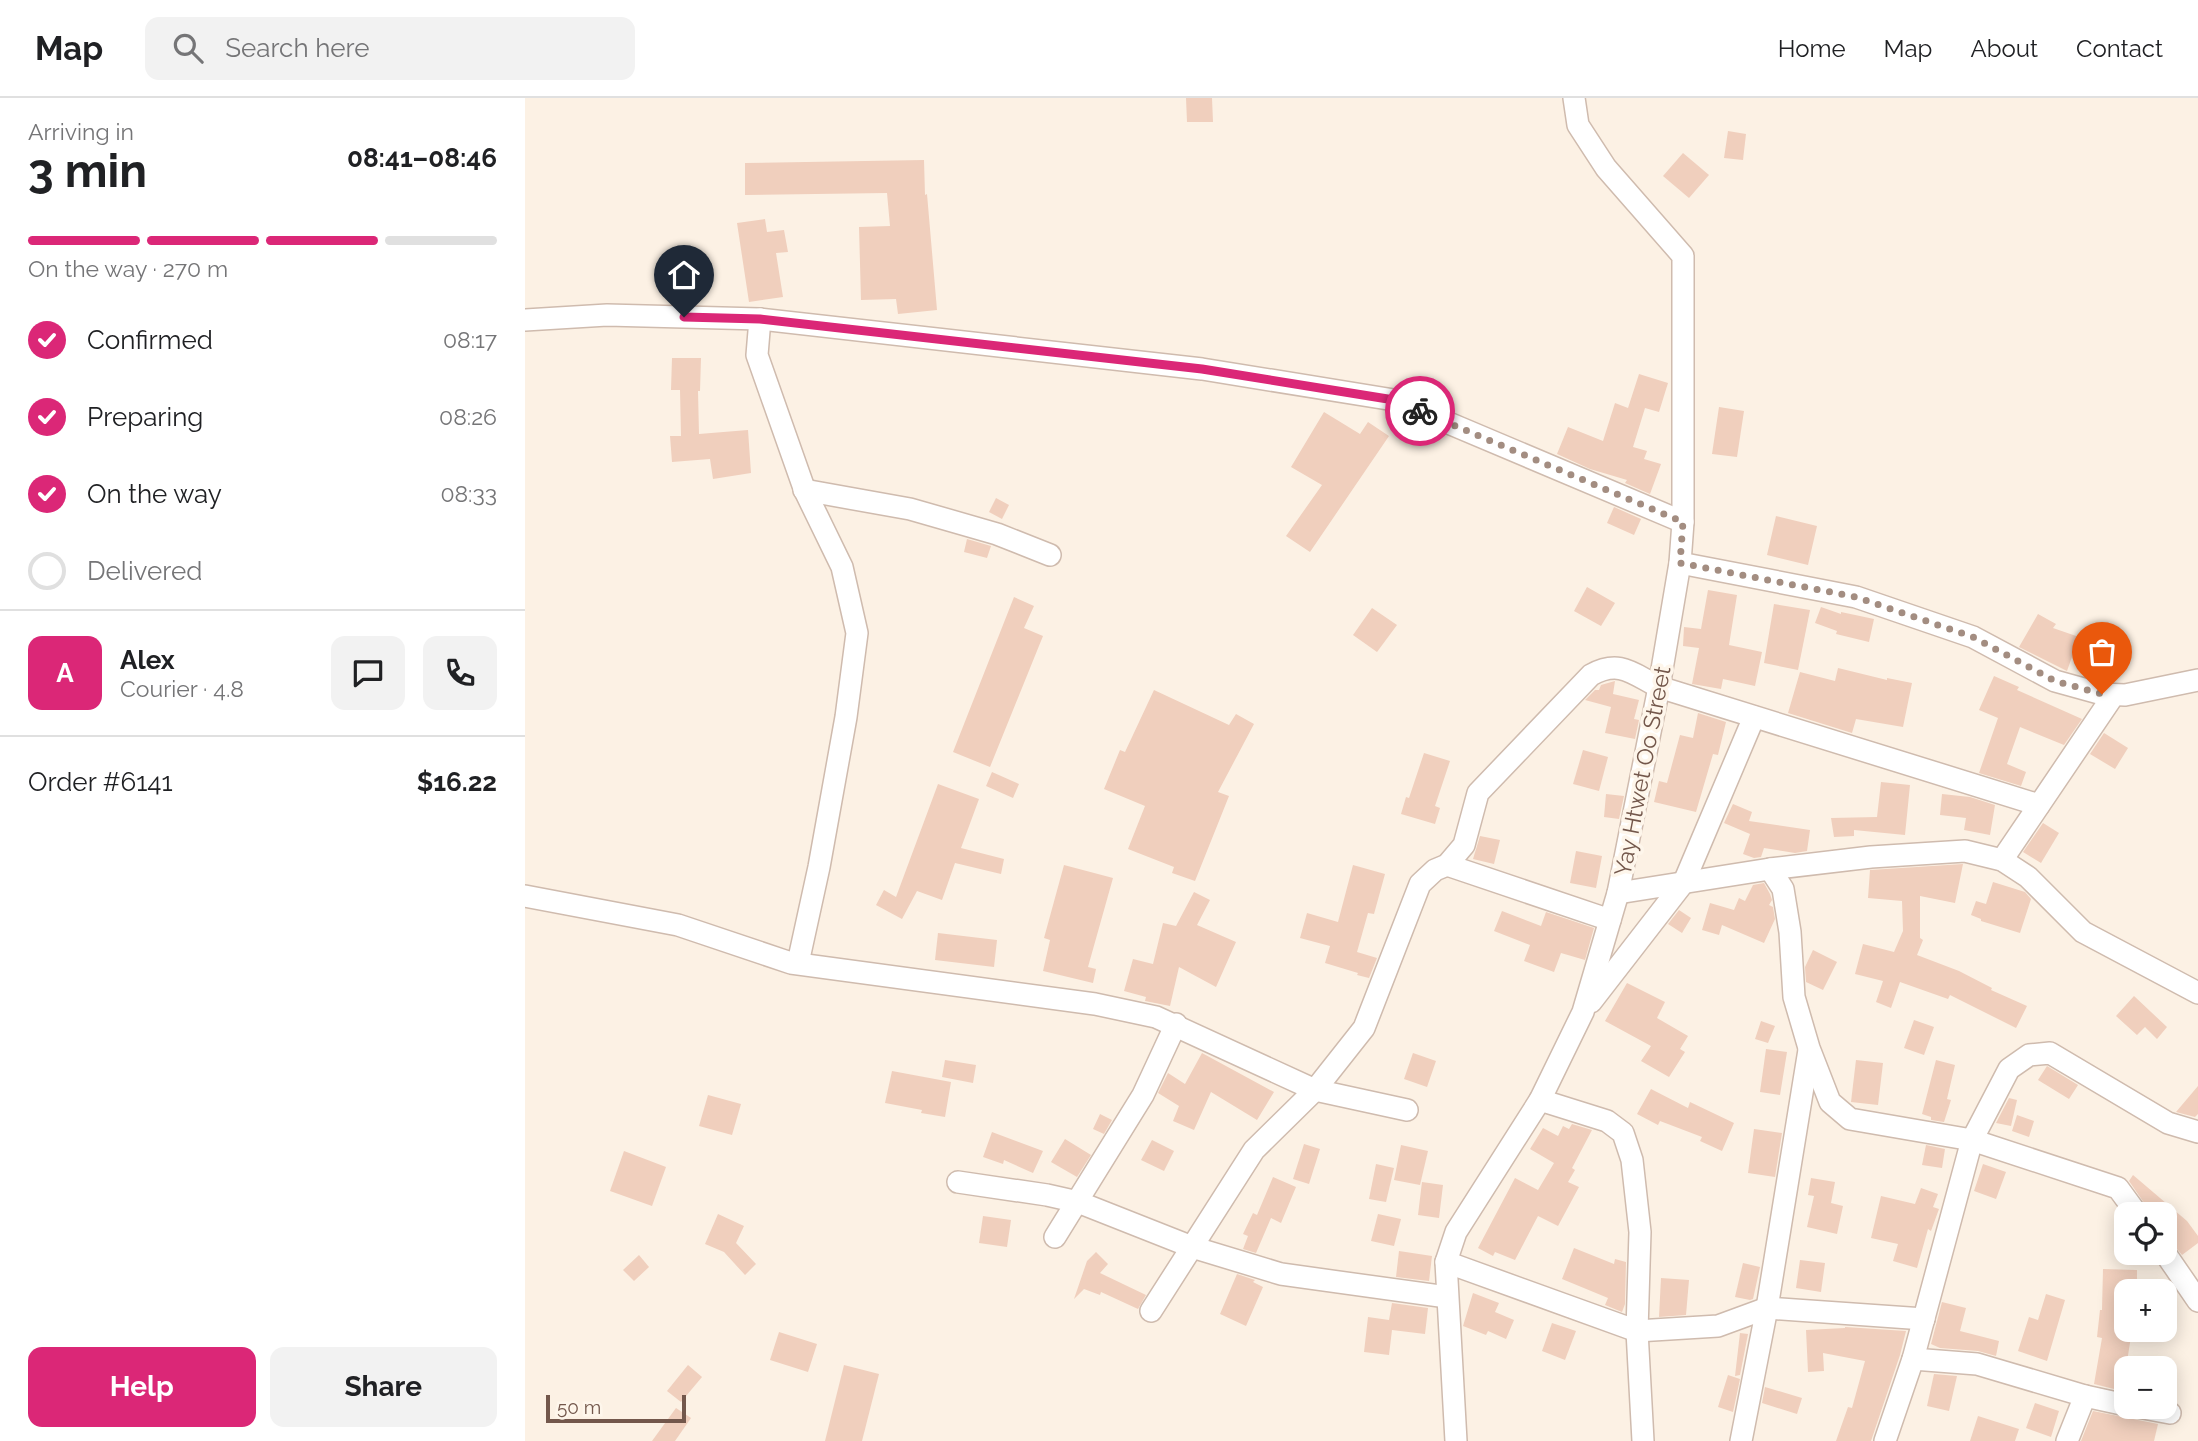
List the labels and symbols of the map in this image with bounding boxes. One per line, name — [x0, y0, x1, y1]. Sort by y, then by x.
pin — [654, 245, 714, 317]
courier — [1385, 376, 1455, 446]
pin — [2072, 622, 2132, 694]
street label: Yay Htwet Oo Street — [1608, 664, 1676, 878]
scale bar — [546, 1392, 686, 1424]

